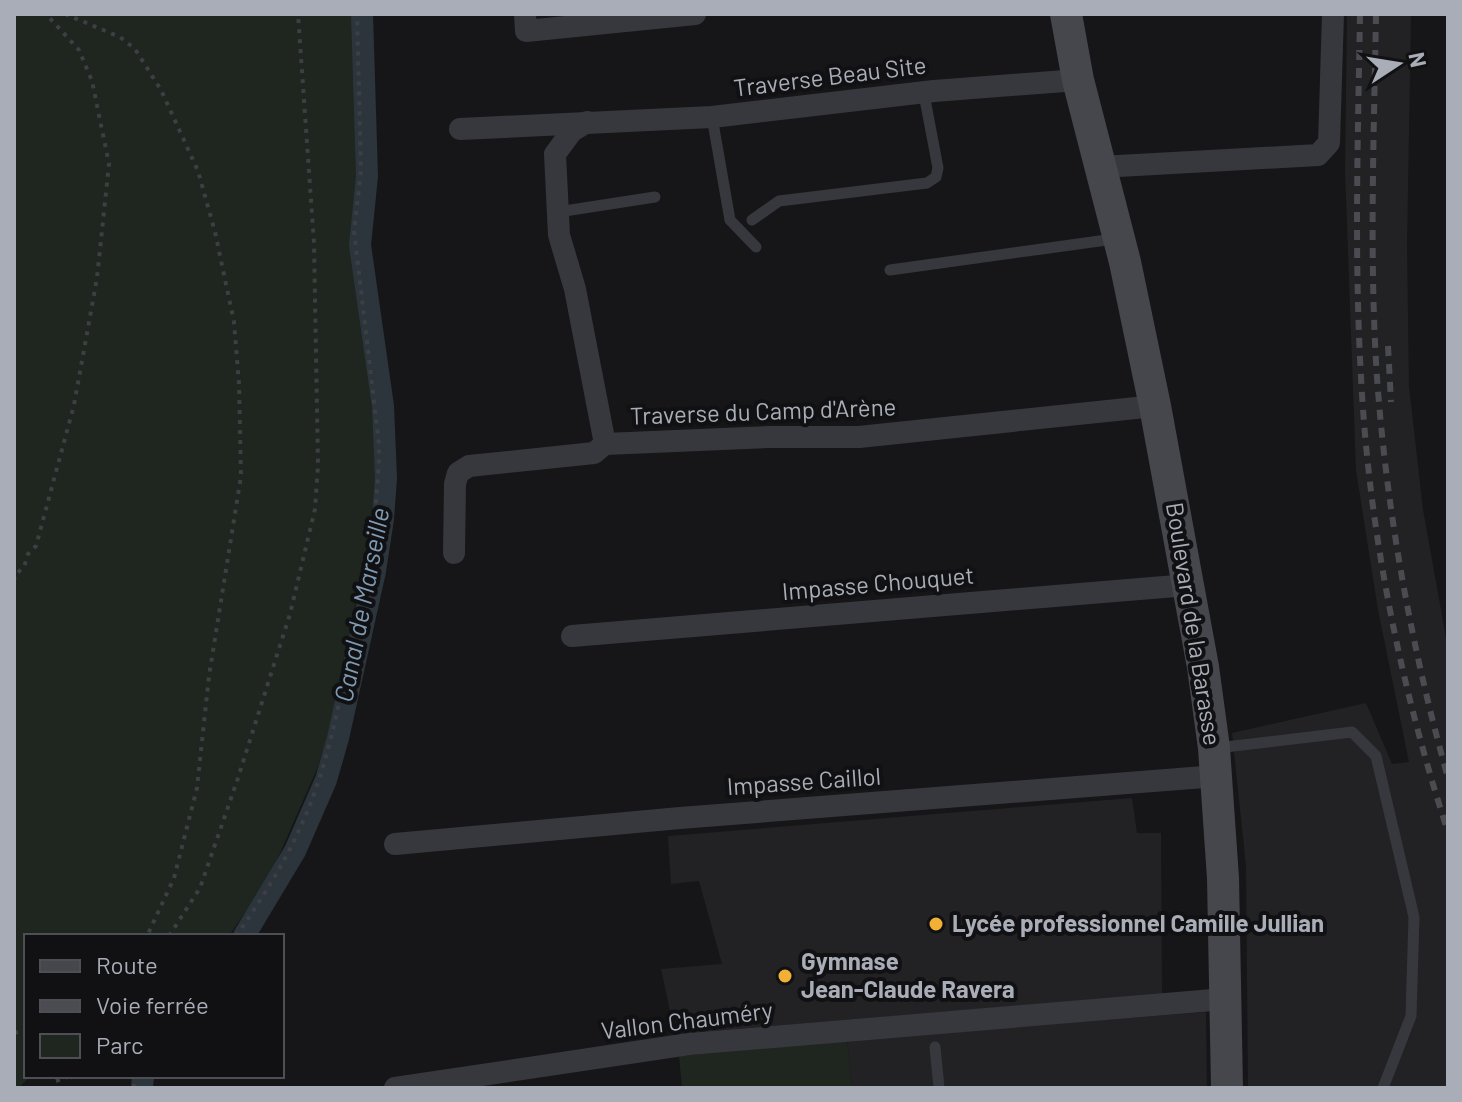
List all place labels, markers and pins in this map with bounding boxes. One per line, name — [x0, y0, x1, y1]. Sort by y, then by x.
place label: Lycée professionnel Camille Jullian — [952, 908, 1324, 937]
marker: Lycée professionnel Camille Jullian — [927, 915, 945, 933]
place label: Gymnase Jean-Claude Ravera — [801, 946, 1015, 1003]
marker: Gymnase Jean-Claude Ravera — [776, 967, 794, 985]

